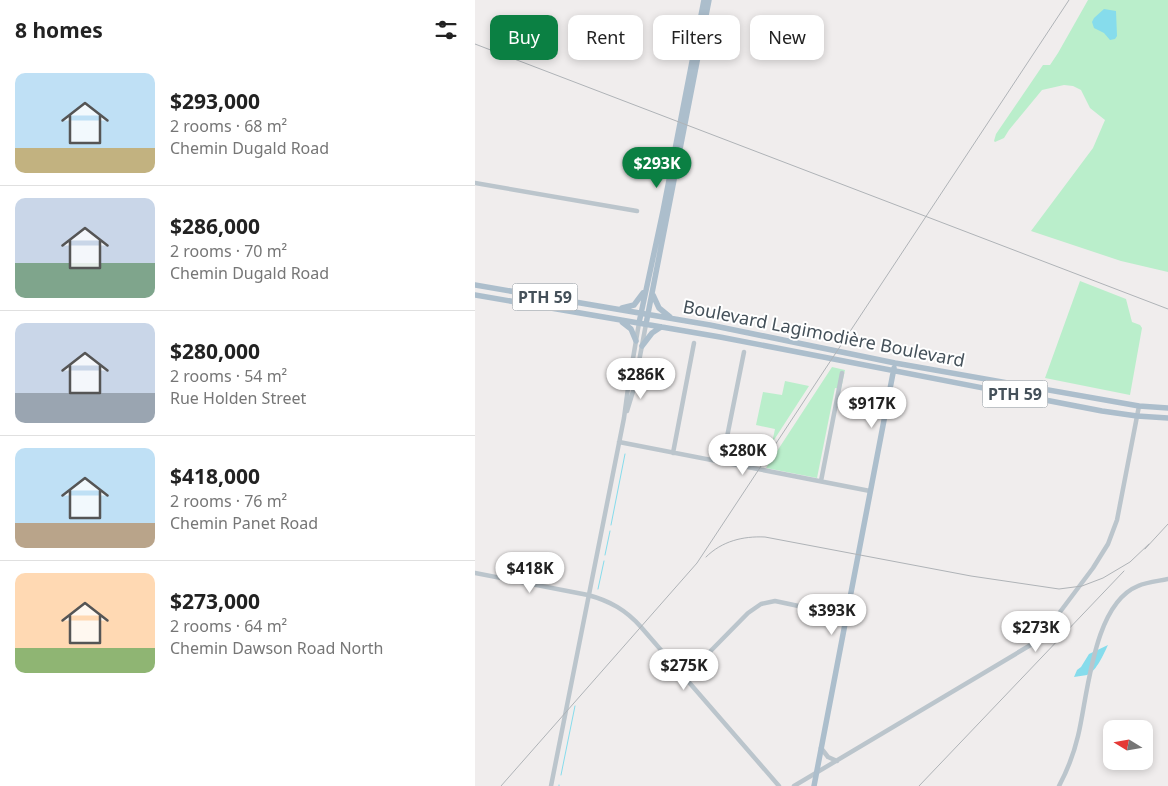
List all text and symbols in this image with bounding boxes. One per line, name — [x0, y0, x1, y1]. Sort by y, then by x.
chip: Buy — [490, 15, 558, 60]
chip: Rent — [568, 15, 643, 60]
chip: Filters — [653, 15, 740, 60]
chip: New — [750, 15, 824, 60]
text: 8 homes — [15, 16, 103, 44]
icon: filters — [432, 16, 460, 44]
text: $293,000 — [170, 87, 260, 115]
icon: home — [55, 93, 115, 153]
text: 2 rooms · 68 m² — [170, 115, 287, 137]
text: Chemin Dugald Road — [170, 137, 329, 159]
pin: $293K — [622, 146, 692, 189]
text: $293K — [633, 152, 681, 174]
text: $286,000 — [170, 212, 260, 240]
icon: home — [55, 218, 115, 278]
text: 2 rooms · 70 m² — [170, 240, 287, 262]
text: Chemin Dugald Road — [170, 262, 329, 284]
road number: PTH 59 — [513, 284, 577, 310]
street label: Boulevard Lagimodière Boulevard — [681, 294, 967, 372]
text: $280,000 — [170, 337, 260, 365]
icon: home — [55, 343, 115, 403]
pin: $286K — [606, 358, 676, 400]
text: $286K — [617, 363, 665, 385]
text: 2 rooms · 54 m² — [170, 365, 287, 387]
road number: PTH 59 — [983, 380, 1047, 408]
pin: $917K — [837, 386, 907, 429]
text: Rue Holden Street — [170, 387, 306, 409]
text: $917K — [848, 392, 896, 414]
pin: $280K — [708, 434, 778, 476]
text: $280K — [719, 439, 767, 461]
text: $418,000 — [170, 462, 260, 490]
icon: home — [55, 468, 115, 528]
text: 2 rooms · 76 m² — [170, 490, 287, 512]
text: Chemin Panet Road — [170, 512, 318, 534]
pin: $418K — [495, 552, 565, 594]
text: $418K — [506, 557, 554, 579]
text: $273,000 — [170, 587, 260, 615]
icon: home — [55, 593, 115, 653]
pin: $393K — [797, 594, 867, 636]
text: $393K — [808, 599, 856, 621]
pin: $273K — [1001, 610, 1071, 653]
text: 2 rooms · 64 m² — [170, 615, 287, 637]
text: $273K — [1012, 616, 1060, 638]
text: Chemin Dawson Road North — [170, 637, 384, 659]
pin: $275K — [649, 648, 719, 691]
text: $275K — [660, 654, 708, 676]
north arrow — [1103, 720, 1153, 770]
map controls — [1103, 720, 1153, 770]

